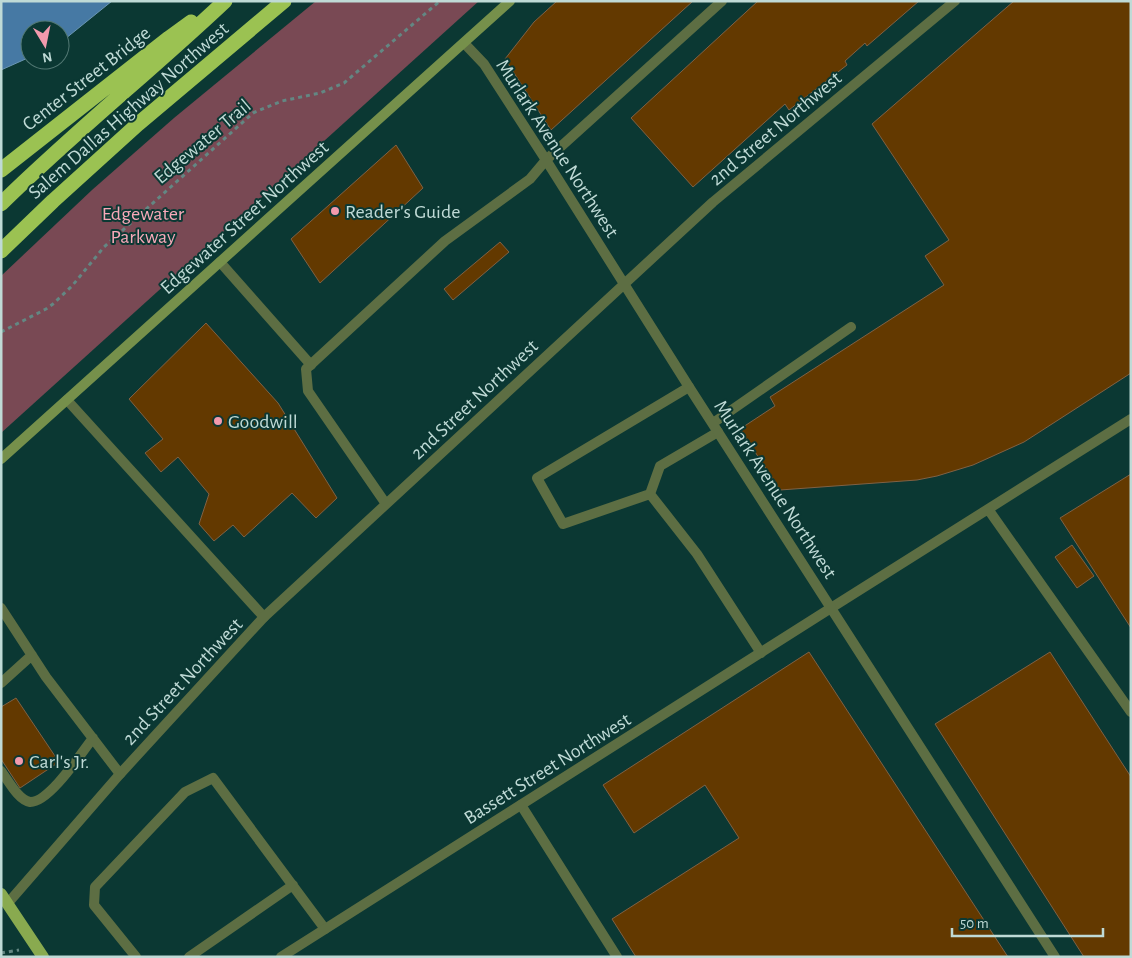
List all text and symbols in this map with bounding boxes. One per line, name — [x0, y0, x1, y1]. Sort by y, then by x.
street label: Salem Dallas Highway Northwest — [23, 16, 233, 204]
north arrow — [20, 20, 70, 70]
street label: Center Street Bridge — [19, 23, 154, 135]
street label: Murlark Avenue Northwest — [492, 56, 623, 242]
street label: 2nd Street Northwest — [706, 68, 846, 190]
street label: Edgewater Trail — [150, 96, 255, 188]
street label: Edgewater Street Northwest — [157, 137, 333, 298]
place label: Reader's Guide — [345, 202, 461, 222]
park label: Edgewater Parkway — [102, 204, 185, 247]
marker: Reader's Guide — [329, 205, 341, 217]
street label: 2nd Street Northwest — [407, 336, 542, 463]
street label: Murlark Avenue Northwest — [710, 397, 841, 583]
place label: Goodwill — [228, 412, 298, 432]
marker: Goodwill — [212, 415, 224, 427]
street label: 2nd Street Northwest — [119, 614, 247, 749]
street label: Bassett Street Northwest — [461, 709, 635, 828]
place label: Carl's Jr. — [29, 752, 89, 772]
marker: Carl's Jr. — [13, 755, 25, 767]
scale bar — [952, 906, 1103, 938]
text: 50 m — [960, 916, 989, 931]

